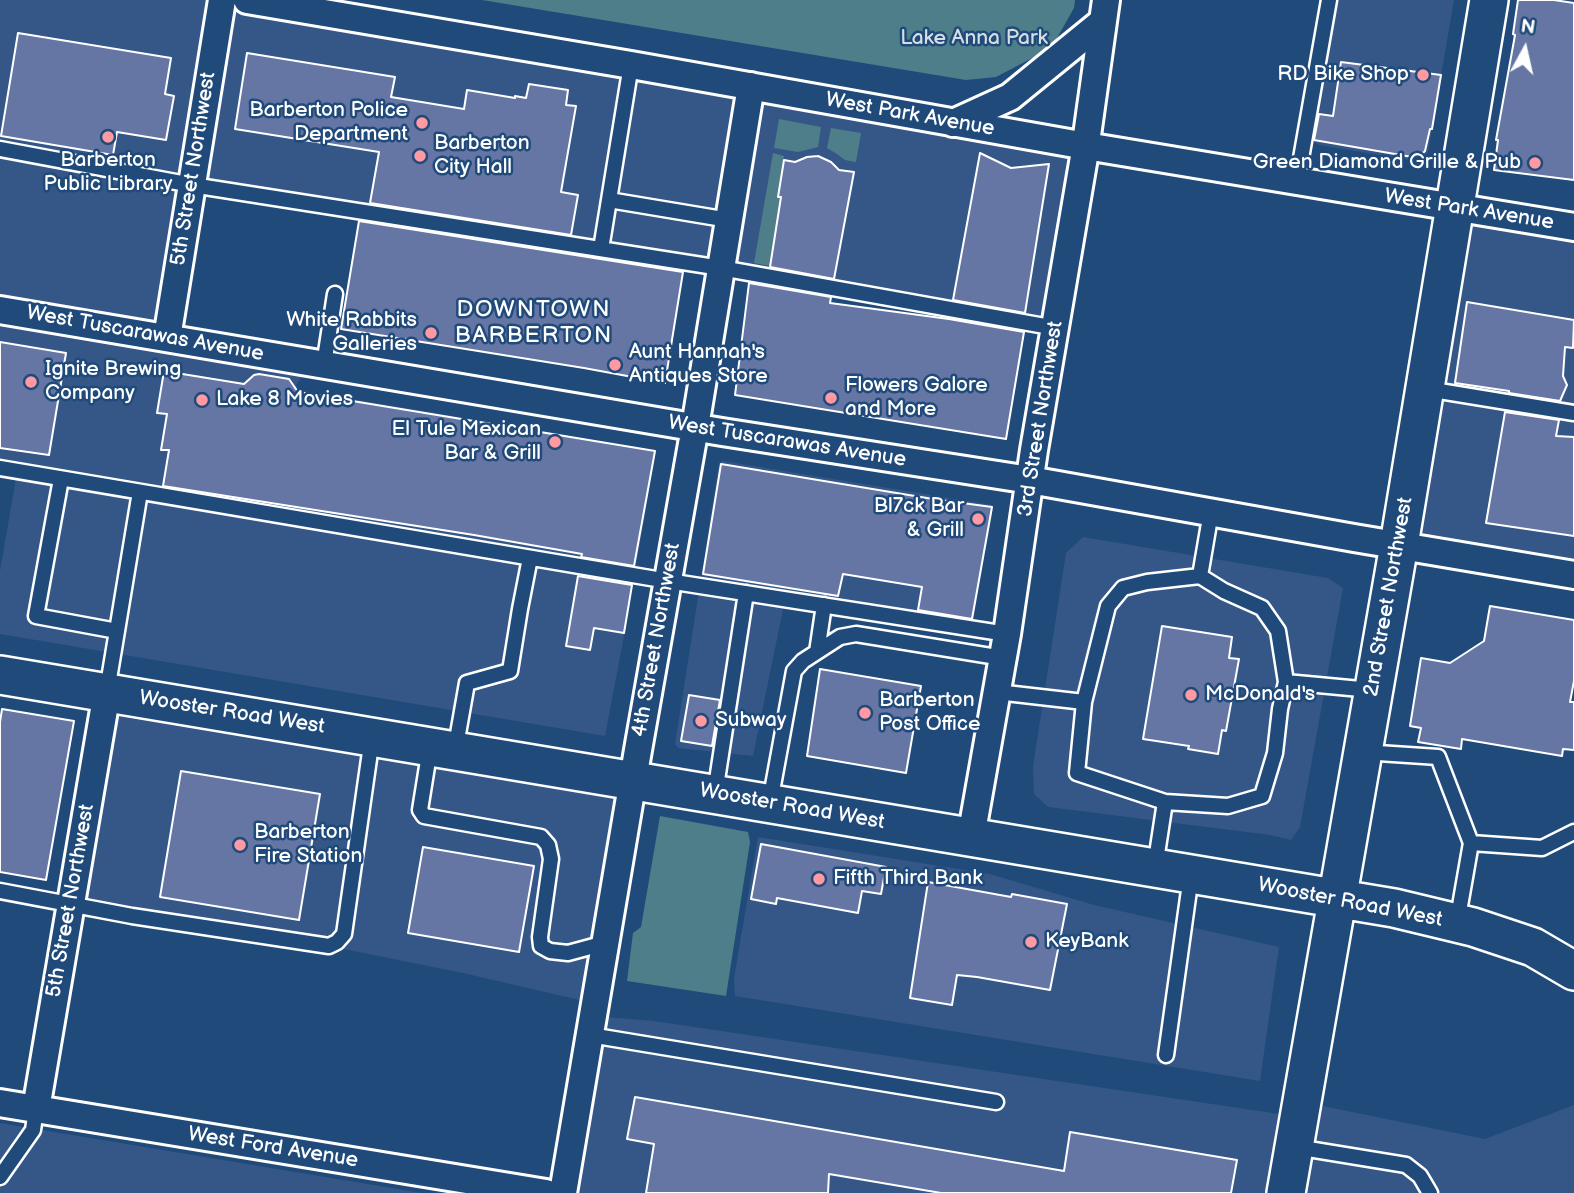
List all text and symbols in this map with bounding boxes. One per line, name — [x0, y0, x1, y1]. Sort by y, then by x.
north arrow — [1490, 14, 1560, 84]
text: N — [1519, 15, 1537, 40]
park label: Lake Anna Park — [900, 26, 1048, 52]
place label: RD Bike Shop — [1277, 62, 1409, 88]
marker: RD Bike Shop — [1415, 67, 1431, 83]
street label: 5th Street Northwest — [166, 70, 222, 268]
street label: West Park Avenue — [824, 88, 996, 142]
place label: Barberton Police Department — [249, 98, 408, 148]
marker: Barberton Police Department — [414, 115, 430, 131]
marker: Barberton Public Library — [100, 129, 116, 145]
place label: Barberton City Hall — [434, 131, 530, 181]
place label: Barberton Public Library — [43, 148, 173, 198]
marker: Barberton City Hall — [412, 148, 428, 164]
place label: Green Diamond Grille & Pub — [1253, 150, 1521, 176]
marker: Green Diamond Grille & Pub — [1527, 155, 1543, 171]
street label: West Park Avenue — [1382, 184, 1556, 236]
district label: DOWNTOWN BARBERTON — [456, 296, 612, 350]
street label: West Tuscarawas Avenue — [24, 301, 266, 367]
place label: White Rabbits Galleries — [286, 308, 417, 358]
street label: 3rd Street Northwest — [1013, 319, 1069, 519]
marker: White Rabbits Galleries — [423, 325, 439, 341]
place label: Aunt Hannah's Antiques Store — [629, 340, 768, 390]
place label: Ignite Brewing Company — [45, 357, 181, 407]
marker: Aunt Hannah's Antiques Store — [607, 357, 623, 373]
place label: Flowers Galore and More — [845, 373, 988, 423]
marker: Ignite Brewing Company — [23, 374, 39, 390]
place label: Lake 8 Movies — [216, 387, 353, 413]
marker: Flowers Galore and More — [823, 390, 839, 406]
marker: Lake 8 Movies — [194, 392, 210, 408]
street label: West Tuscarawas Avenue — [666, 411, 908, 473]
place label: El Tule Mexican Bar & Grill — [391, 417, 541, 467]
marker: El Tule Mexican Bar & Grill — [547, 434, 563, 450]
place label: Bl7ck Bar & Grill — [874, 494, 964, 544]
street label: 2nd Street Northwest — [1359, 495, 1419, 699]
marker: Bl7ck Bar & Grill — [970, 511, 986, 527]
street label: 4th Street Northwest — [628, 541, 686, 739]
place label: McDonald's — [1205, 682, 1315, 708]
street label: Wooster Road West — [137, 686, 327, 740]
marker: McDonald's — [1183, 687, 1199, 703]
place label: Barberton Post Office — [879, 688, 980, 738]
marker: Barberton Post Office — [857, 705, 873, 721]
place label: Subway — [715, 708, 786, 734]
marker: Subway — [693, 713, 709, 729]
street label: Wooster Road West — [698, 778, 886, 836]
street label: 5th Street Northwest — [42, 802, 100, 1000]
place label: Barberton Fire Station — [254, 820, 362, 870]
marker: Barberton Fire Station — [232, 837, 248, 853]
place label: Fifth Third Bank — [833, 866, 982, 892]
marker: Fifth Third Bank — [811, 871, 827, 887]
street label: Wooster Road West — [1256, 873, 1444, 933]
place label: KeyBank — [1045, 929, 1128, 955]
marker: KeyBank — [1023, 934, 1039, 950]
street label: West Ford Avenue — [186, 1122, 360, 1174]

